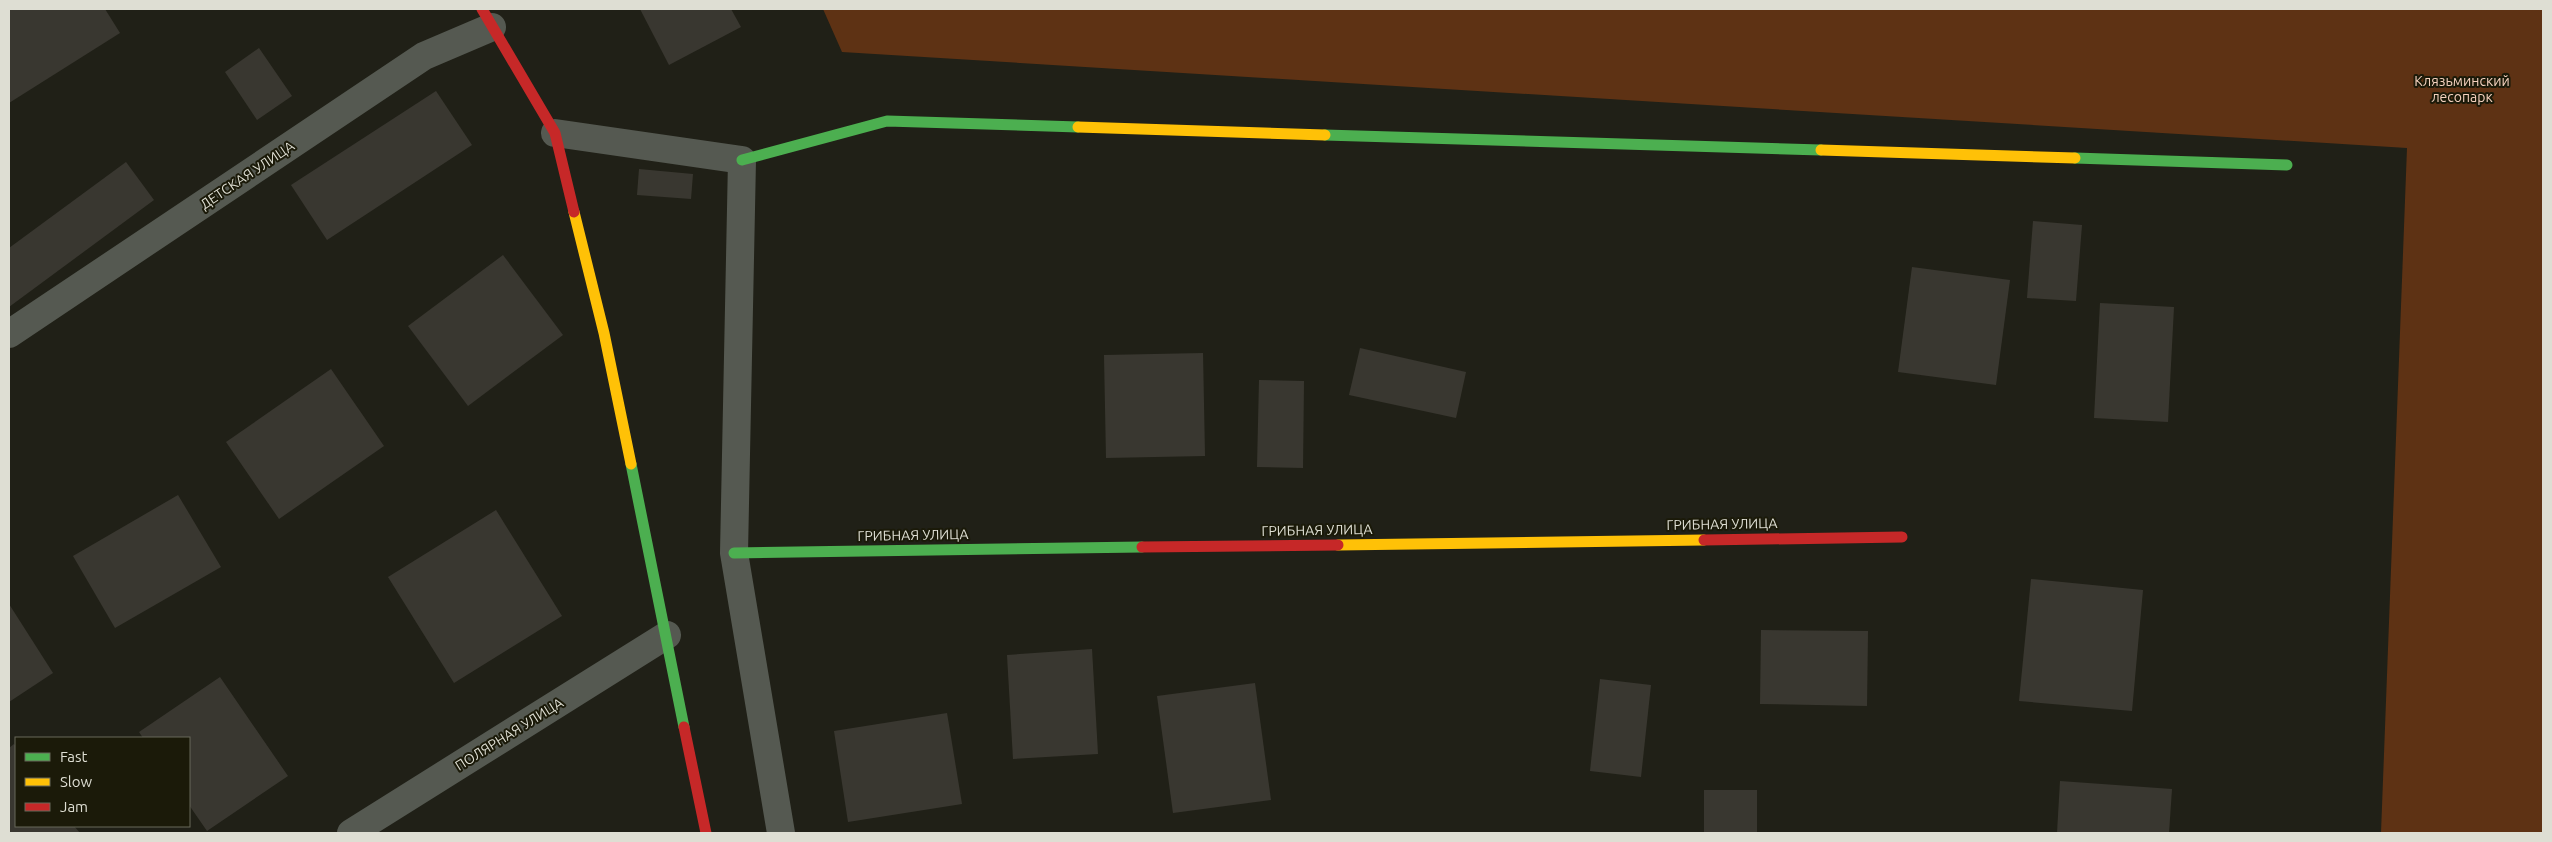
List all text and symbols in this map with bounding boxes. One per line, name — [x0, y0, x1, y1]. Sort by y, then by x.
park label: Клязьминский лесопарк — [2414, 73, 2510, 105]
street label: ДЕТСКАЯ УЛИЦА — [197, 138, 297, 212]
street label: ГРИБНАЯ УЛИЦА — [1666, 515, 1778, 533]
street label: ГРИБНАЯ УЛИЦА — [1261, 521, 1373, 539]
street label: ГРИБНАЯ УЛИЦА — [857, 526, 969, 544]
street label: ПОЛЯРНАЯ УЛИЦА — [452, 694, 566, 774]
legend — [15, 737, 190, 827]
text: Fast — [60, 748, 88, 765]
text: Slow — [60, 773, 93, 790]
text: Jam — [60, 798, 88, 815]

